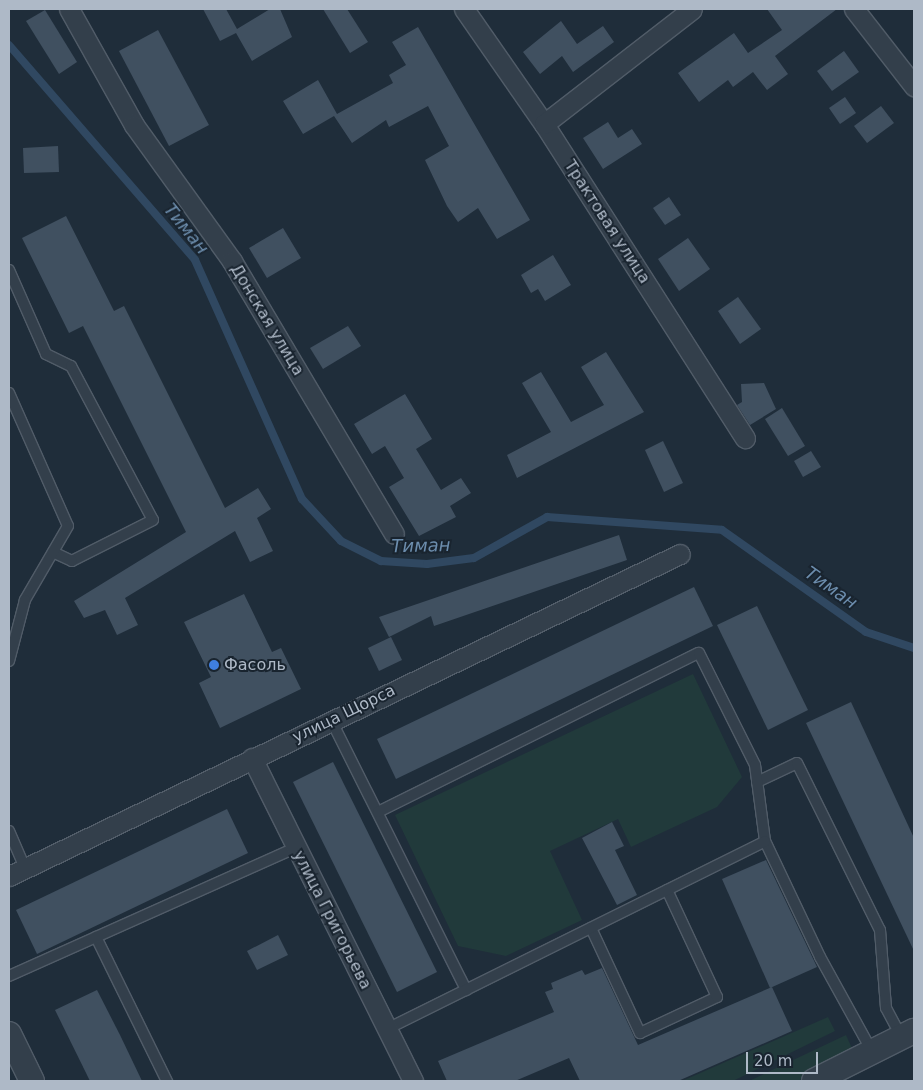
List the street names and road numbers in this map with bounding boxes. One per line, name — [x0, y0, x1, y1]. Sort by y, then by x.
street label: Трактовая улица — [560, 157, 654, 287]
street label: Донская улица — [226, 261, 308, 379]
street label: улица Щорса — [289, 681, 399, 747]
street label: улица Григорьева — [289, 847, 375, 993]

